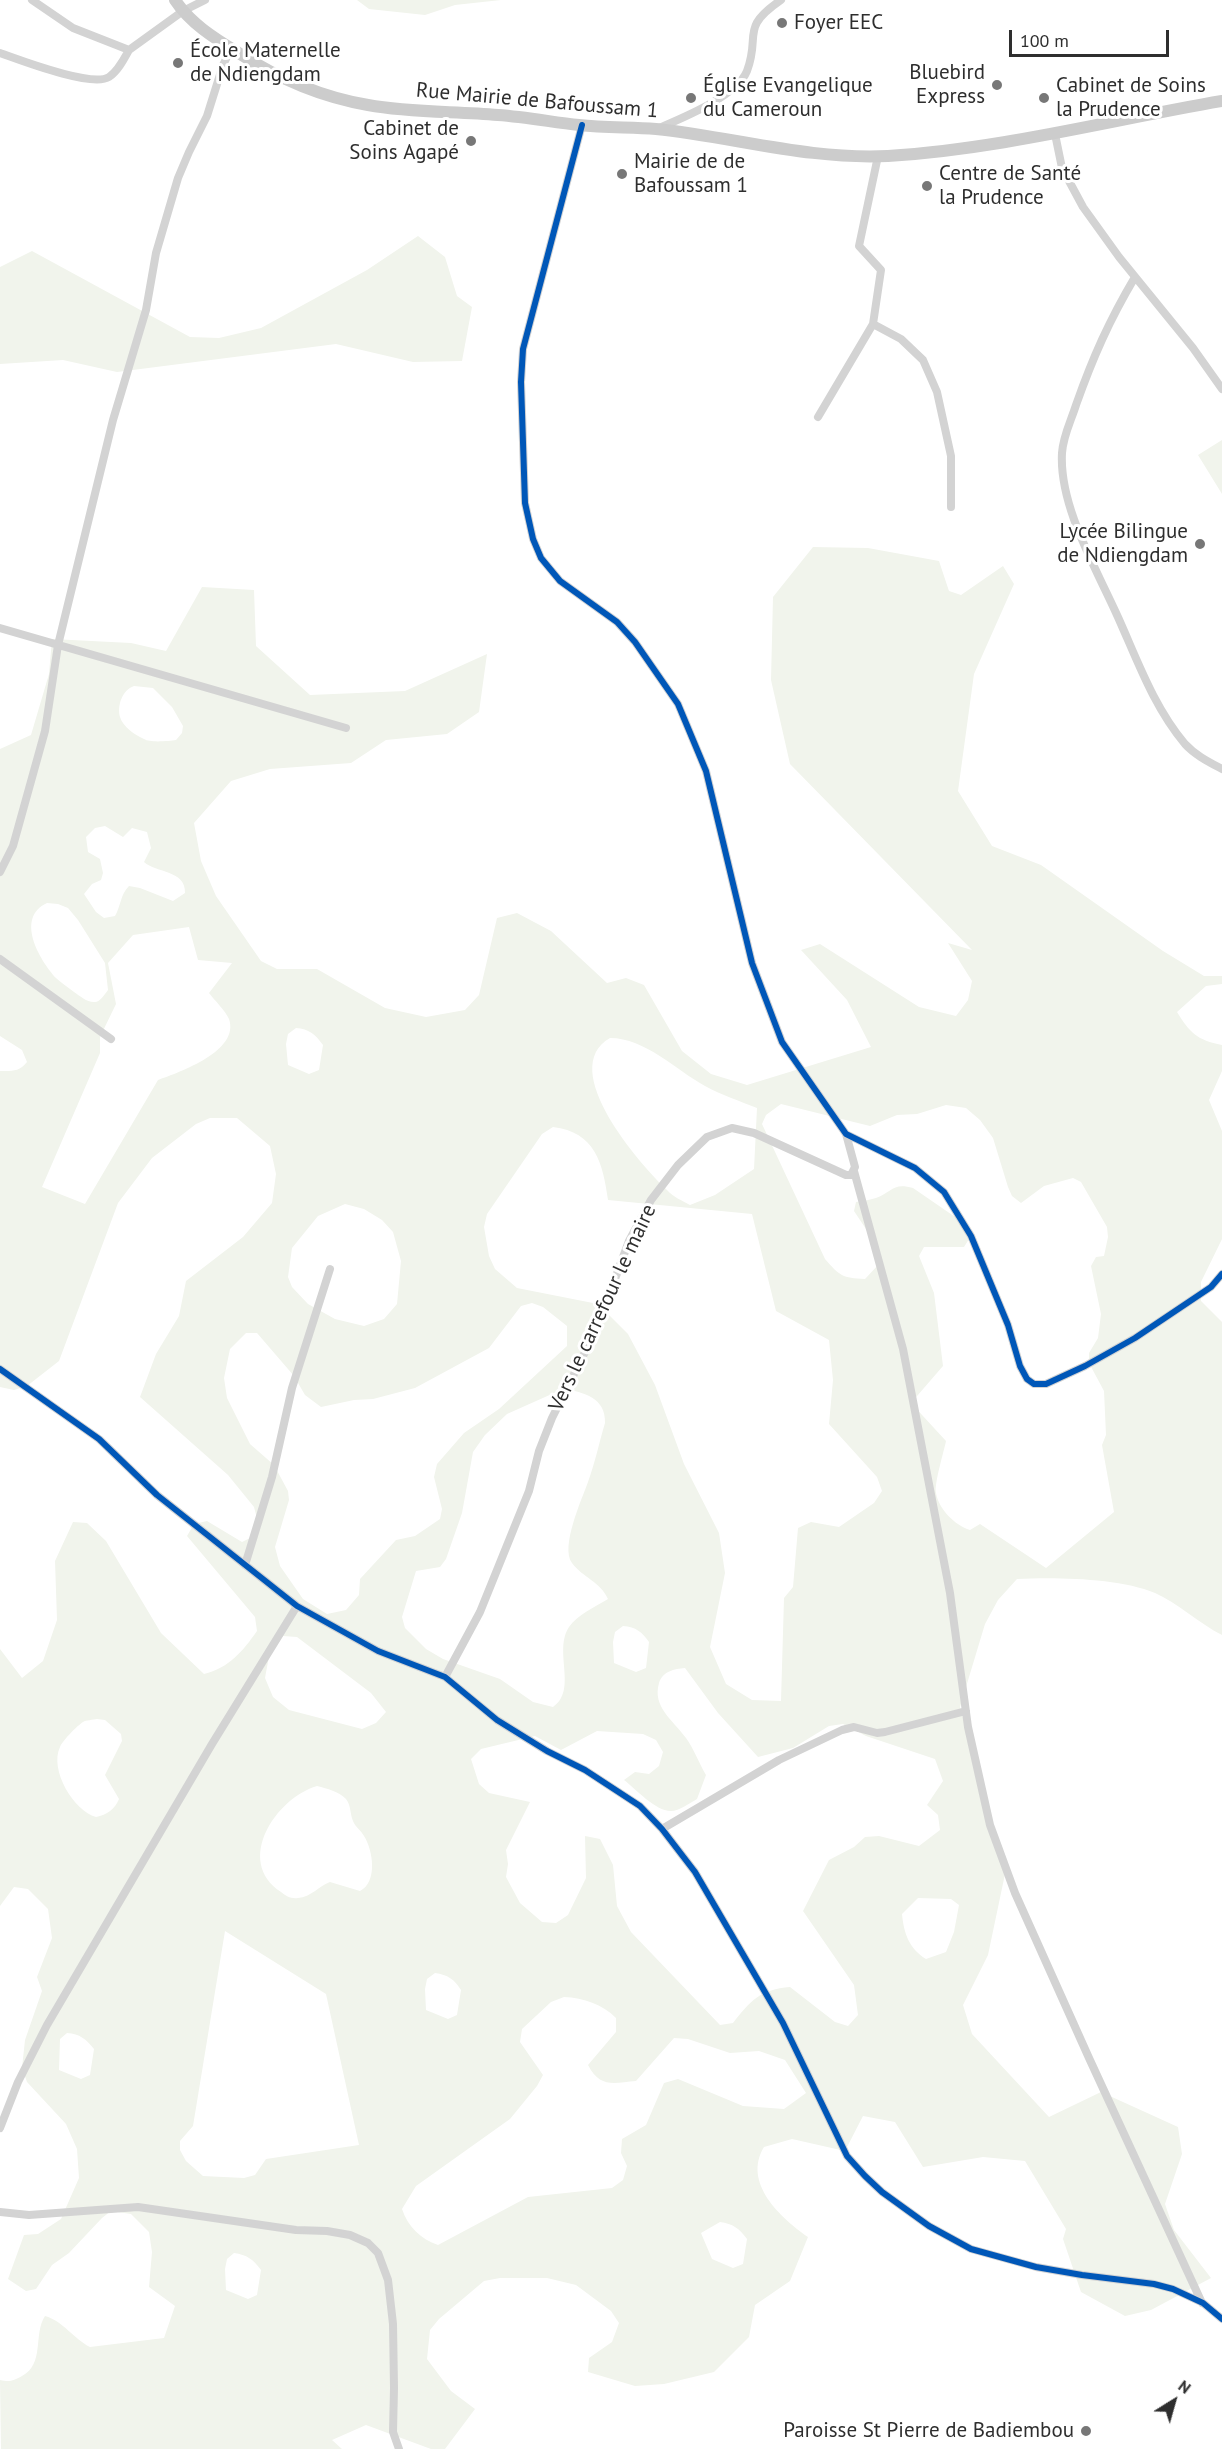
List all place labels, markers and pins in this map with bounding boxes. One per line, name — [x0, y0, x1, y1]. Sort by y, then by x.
place label: Foyer EEC — [794, 10, 883, 36]
marker: Foyer EEC — [775, 16, 789, 30]
place label: École Maternelle de Ndiengdam — [190, 38, 341, 88]
marker: École Maternelle de Ndiengdam — [171, 56, 185, 70]
place label: Bluebird Express — [909, 60, 985, 110]
place label: Église Evangelique du Cameroun — [703, 73, 873, 123]
place label: Cabinet de Soins la Prudence — [1056, 73, 1206, 123]
marker: Bluebird Express — [990, 78, 1004, 92]
marker: Église Evangelique du Cameroun — [684, 91, 698, 105]
marker: Cabinet de Soins la Prudence — [1037, 91, 1051, 105]
place label: Cabinet de Soins Agapé — [349, 116, 459, 166]
marker: Cabinet de Soins Agapé — [464, 134, 478, 148]
place label: Mairie de de Bafoussam 1 — [634, 149, 748, 199]
place label: Centre de Santé la Prudence — [939, 161, 1081, 211]
marker: Mairie de de Bafoussam 1 — [615, 167, 629, 181]
marker: Centre de Santé la Prudence — [920, 179, 934, 193]
place label: Lycée Bilingue de Ndiengdam — [1057, 519, 1188, 569]
marker: Lycée Bilingue de Ndiengdam — [1193, 537, 1207, 551]
place label: Paroisse St Pierre de Badiembou — [783, 2418, 1074, 2444]
marker: Paroisse St Pierre de Badiembou — [1079, 2424, 1093, 2438]

